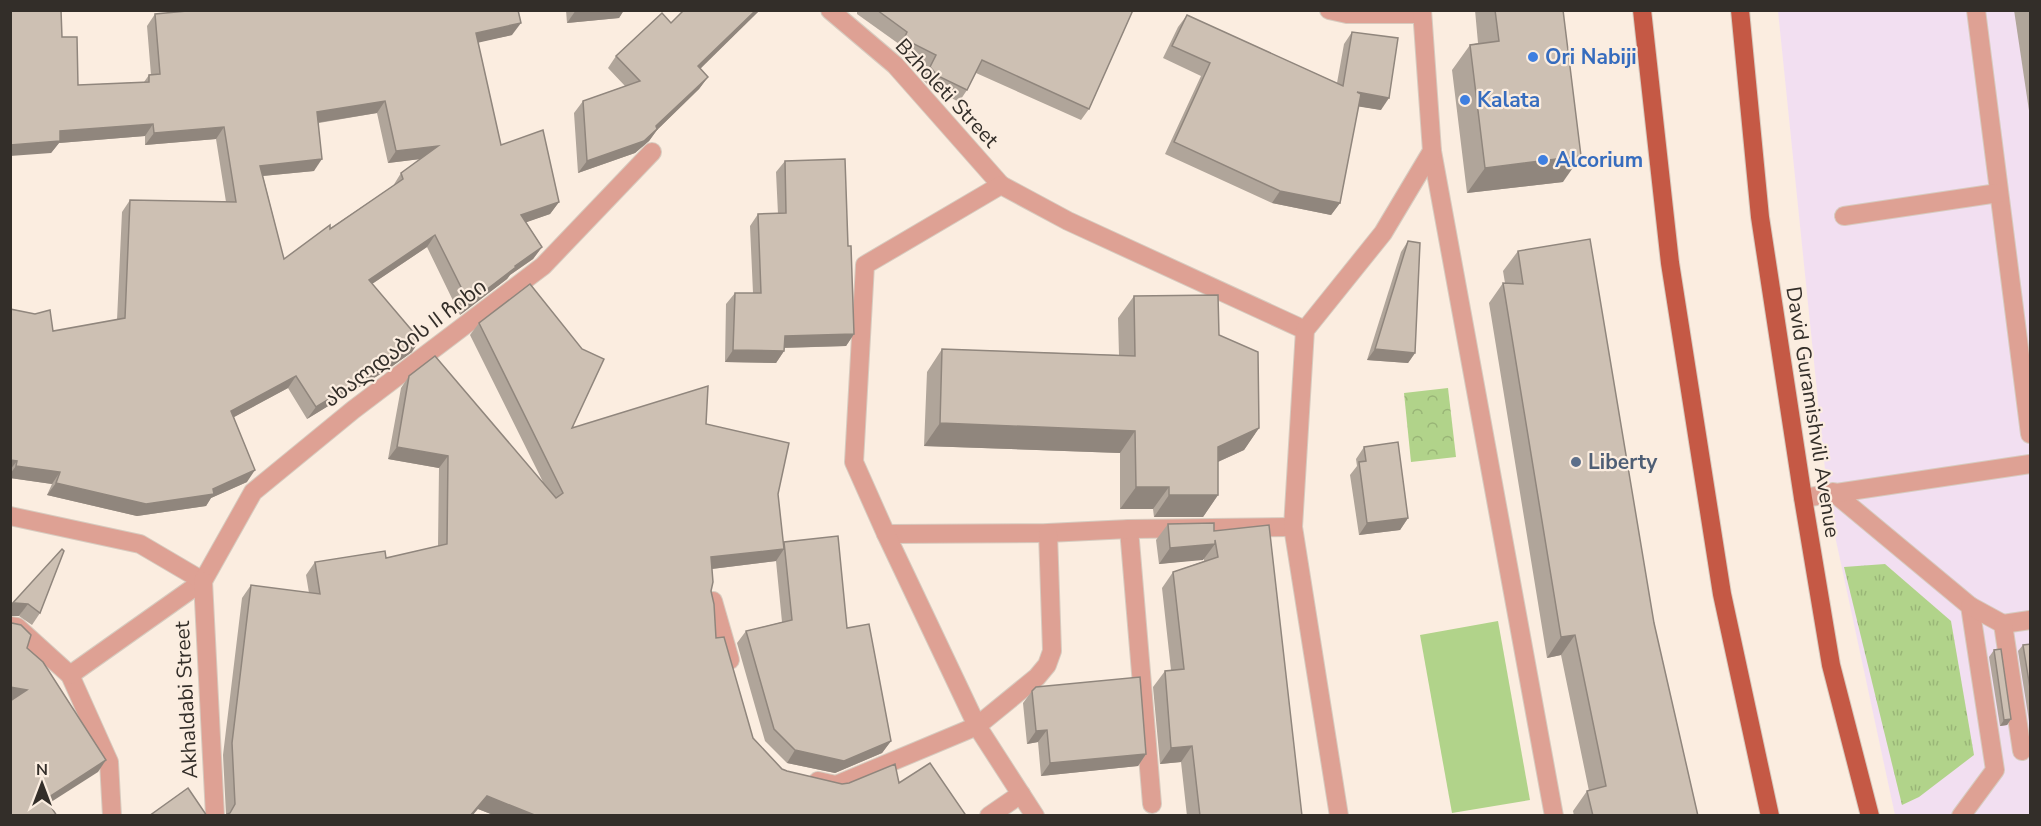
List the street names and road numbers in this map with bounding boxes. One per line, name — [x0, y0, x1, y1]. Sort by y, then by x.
street label: Bzholeti Street — [889, 32, 1005, 154]
street label: ახალდაბის II ჩიხი — [318, 273, 492, 413]
street label: David Guramishvili Avenue — [1779, 284, 1847, 540]
street label: Akhaldabi Street — [168, 620, 204, 780]

